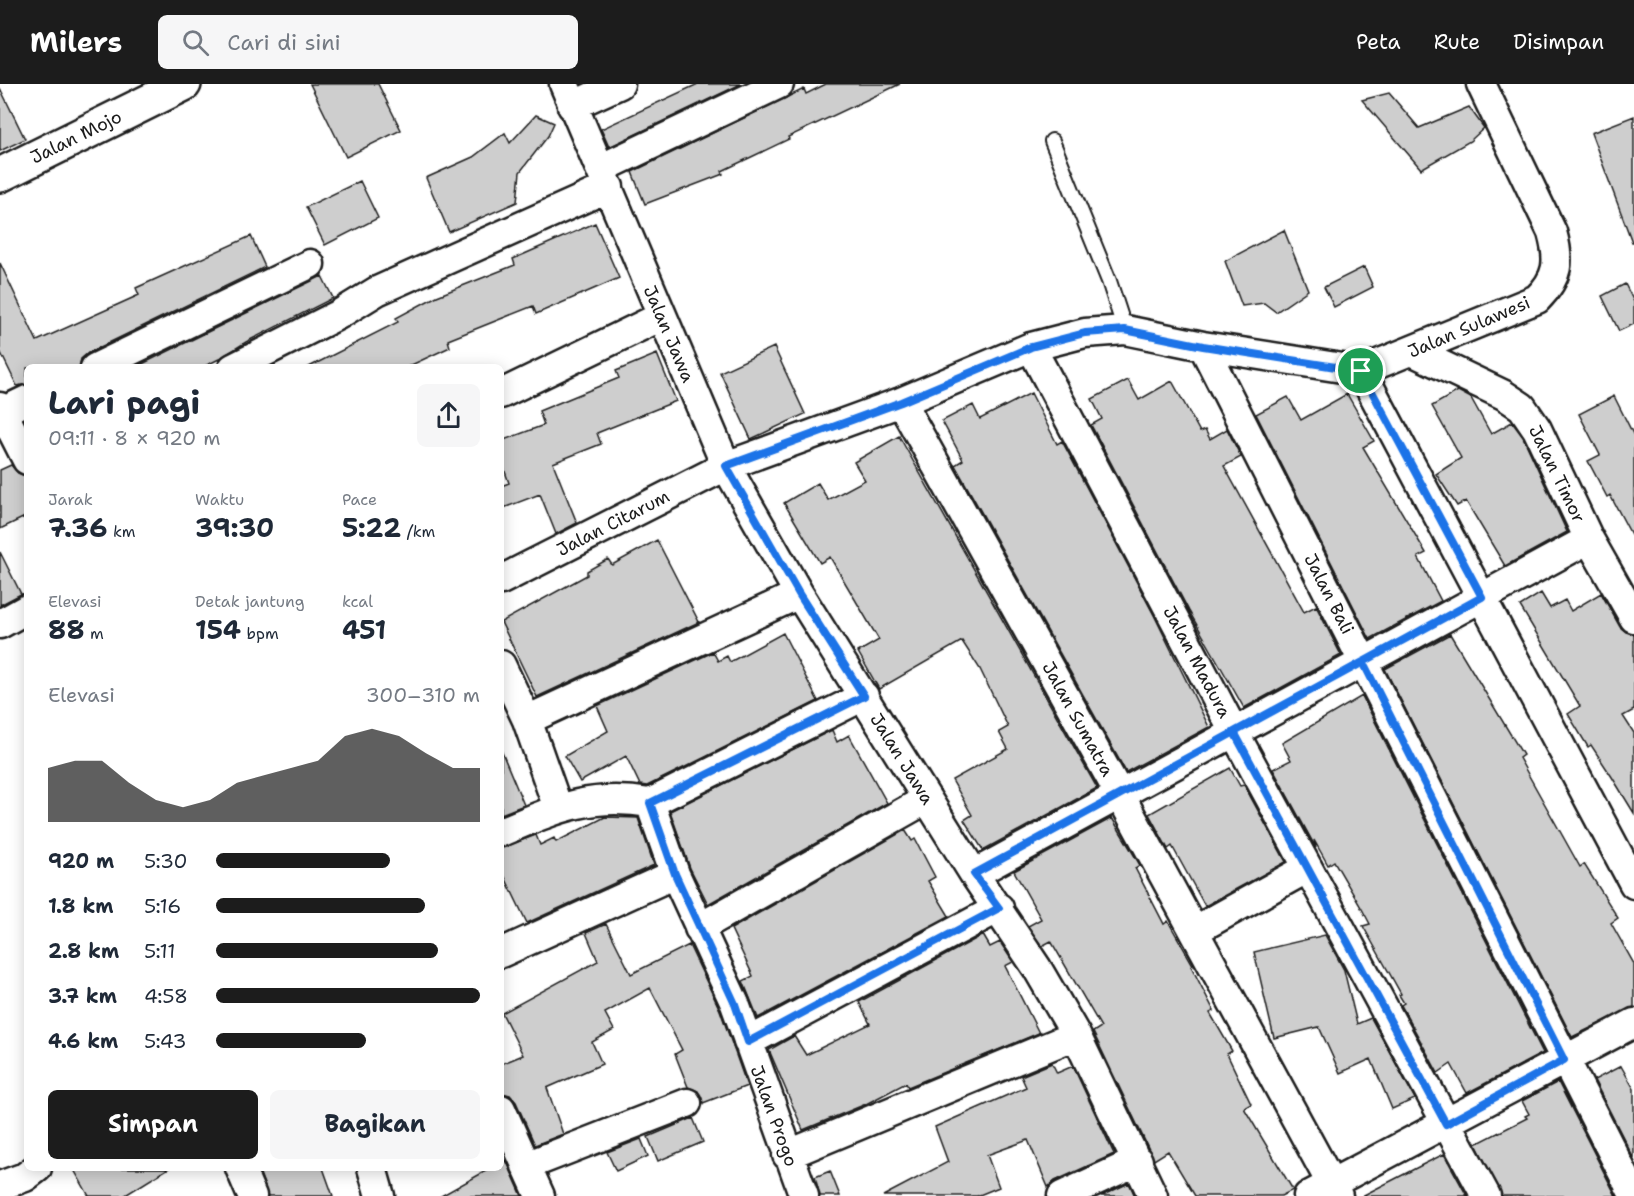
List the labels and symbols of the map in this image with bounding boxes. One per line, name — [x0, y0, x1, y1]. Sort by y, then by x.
street label: Jalan Mojo — [26, 105, 126, 169]
street label: Jalan Jawa — [638, 282, 700, 386]
street label: Jalan Sulawesi — [1404, 290, 1534, 364]
pin — [1335, 345, 1386, 396]
street label: Jalan Timor — [1523, 421, 1591, 527]
street label: Jalan Citarum — [553, 484, 673, 562]
street label: Jalan Bali — [1298, 550, 1360, 638]
street label: Jalan Madura — [1157, 602, 1237, 722]
street label: Jalan Sumatra — [1036, 657, 1120, 781]
street label: Jalan Jawa — [864, 709, 940, 809]
street label: Jalan Progo — [745, 1062, 803, 1170]

